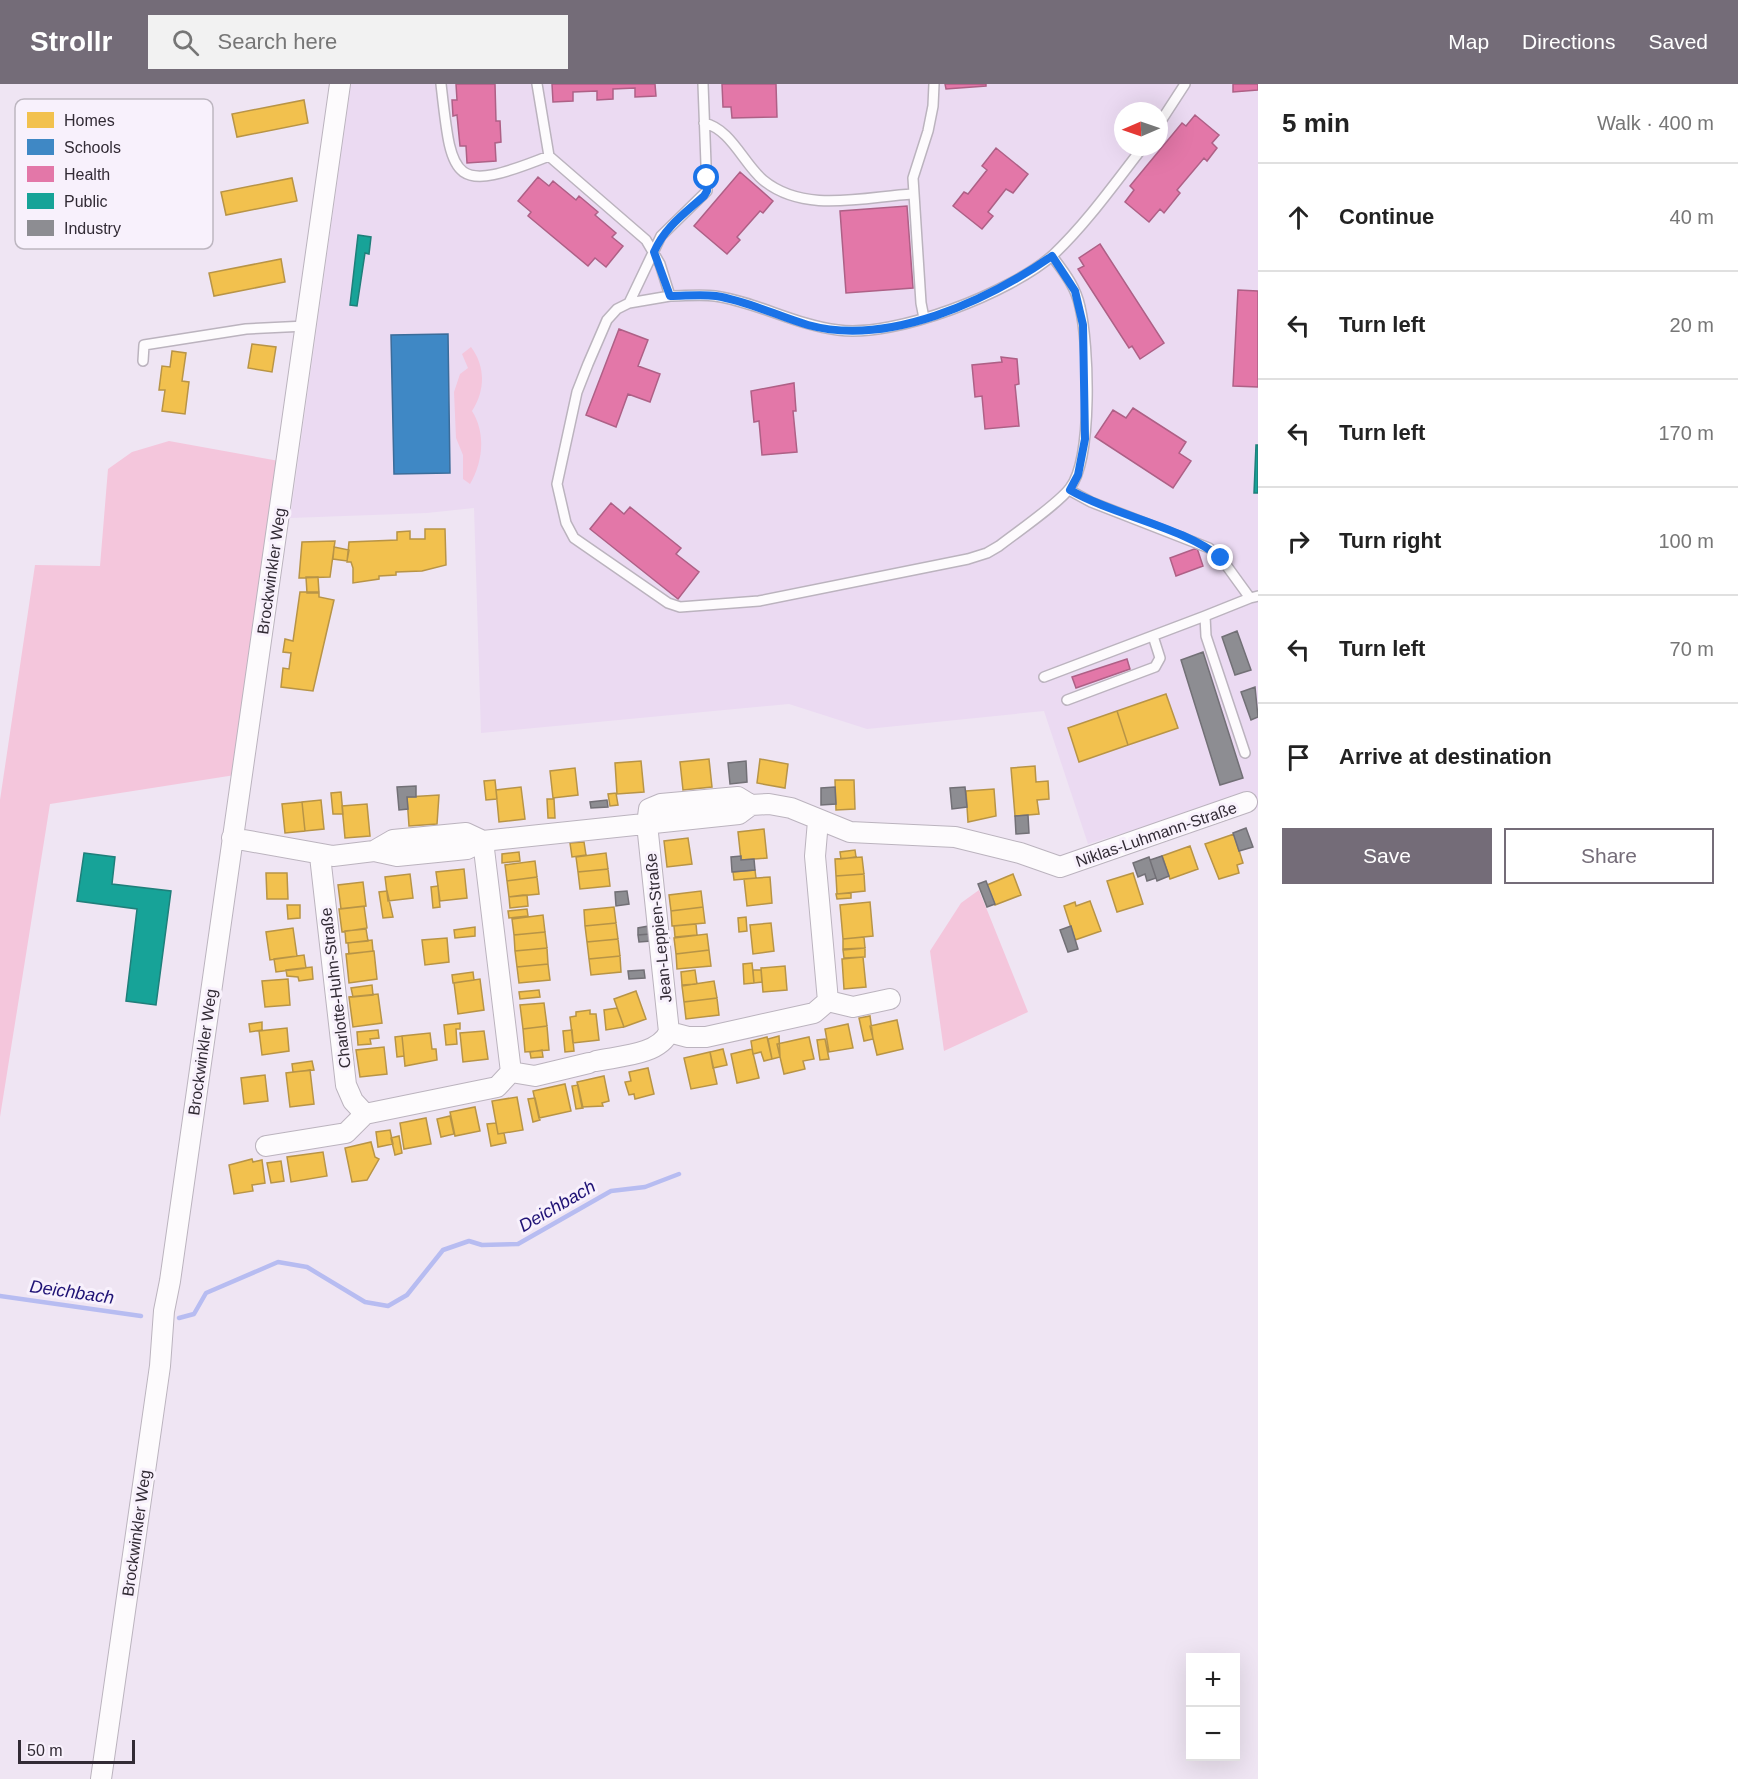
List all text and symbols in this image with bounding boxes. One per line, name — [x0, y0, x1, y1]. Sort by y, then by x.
search box — [148, 15, 568, 69]
text: Strollr — [30, 26, 112, 57]
icon: search — [169, 26, 202, 59]
text: Search here — [217, 29, 337, 54]
text: Map — [1448, 30, 1489, 53]
text: Directions — [1522, 30, 1615, 53]
text: Saved — [1648, 30, 1708, 53]
legend — [15, 99, 213, 249]
north arrow — [1114, 102, 1168, 156]
text: 5 min — [1282, 108, 1350, 138]
text: Homes — [64, 112, 115, 129]
text: Walk · 400 m — [1597, 112, 1714, 134]
text: Schools — [64, 139, 121, 156]
route start — [693, 164, 719, 190]
text: Health — [64, 166, 110, 183]
text: Public — [64, 193, 108, 210]
icon: ahead — [1282, 201, 1315, 234]
text: Continue — [1339, 204, 1434, 229]
text: 40 m — [1670, 206, 1714, 228]
text: Industry — [64, 220, 121, 237]
icon: left — [1282, 309, 1315, 342]
text: Turn left — [1339, 312, 1425, 337]
text: 20 m — [1670, 314, 1714, 336]
icon: left — [1282, 417, 1315, 450]
text: Turn left — [1339, 420, 1425, 445]
text: 170 m — [1658, 422, 1714, 444]
street label: Brockwinkler Weg — [254, 507, 289, 636]
icon: right — [1282, 525, 1315, 558]
text: Turn right — [1339, 528, 1441, 553]
text: 100 m — [1658, 530, 1714, 552]
route end — [1207, 544, 1233, 570]
icon: left — [1282, 633, 1315, 666]
text: Turn left — [1339, 636, 1425, 661]
text: 70 m — [1670, 638, 1714, 660]
icon: arrive — [1282, 741, 1315, 774]
text: Arrive at destination — [1339, 744, 1552, 769]
street label: Niklas-Luhmann-Straße — [1074, 799, 1239, 870]
button: Save — [1282, 828, 1492, 884]
button: Share — [1504, 828, 1714, 884]
street label: Jean-Leppien-Straße — [642, 852, 675, 1004]
street label: Charlotte-Huhn-Straße — [317, 906, 354, 1069]
street label: Brockwinkler Weg — [185, 988, 220, 1117]
water label: Deichbach — [515, 1176, 599, 1236]
water label: Deichbach — [28, 1276, 116, 1308]
street label: Brockwinkler Weg — [119, 1469, 154, 1598]
map controls — [1186, 1653, 1240, 1761]
button: + — [1186, 1653, 1240, 1707]
button: − — [1186, 1707, 1240, 1761]
scale bar — [18, 1737, 135, 1764]
text: 50 m — [27, 1742, 63, 1759]

